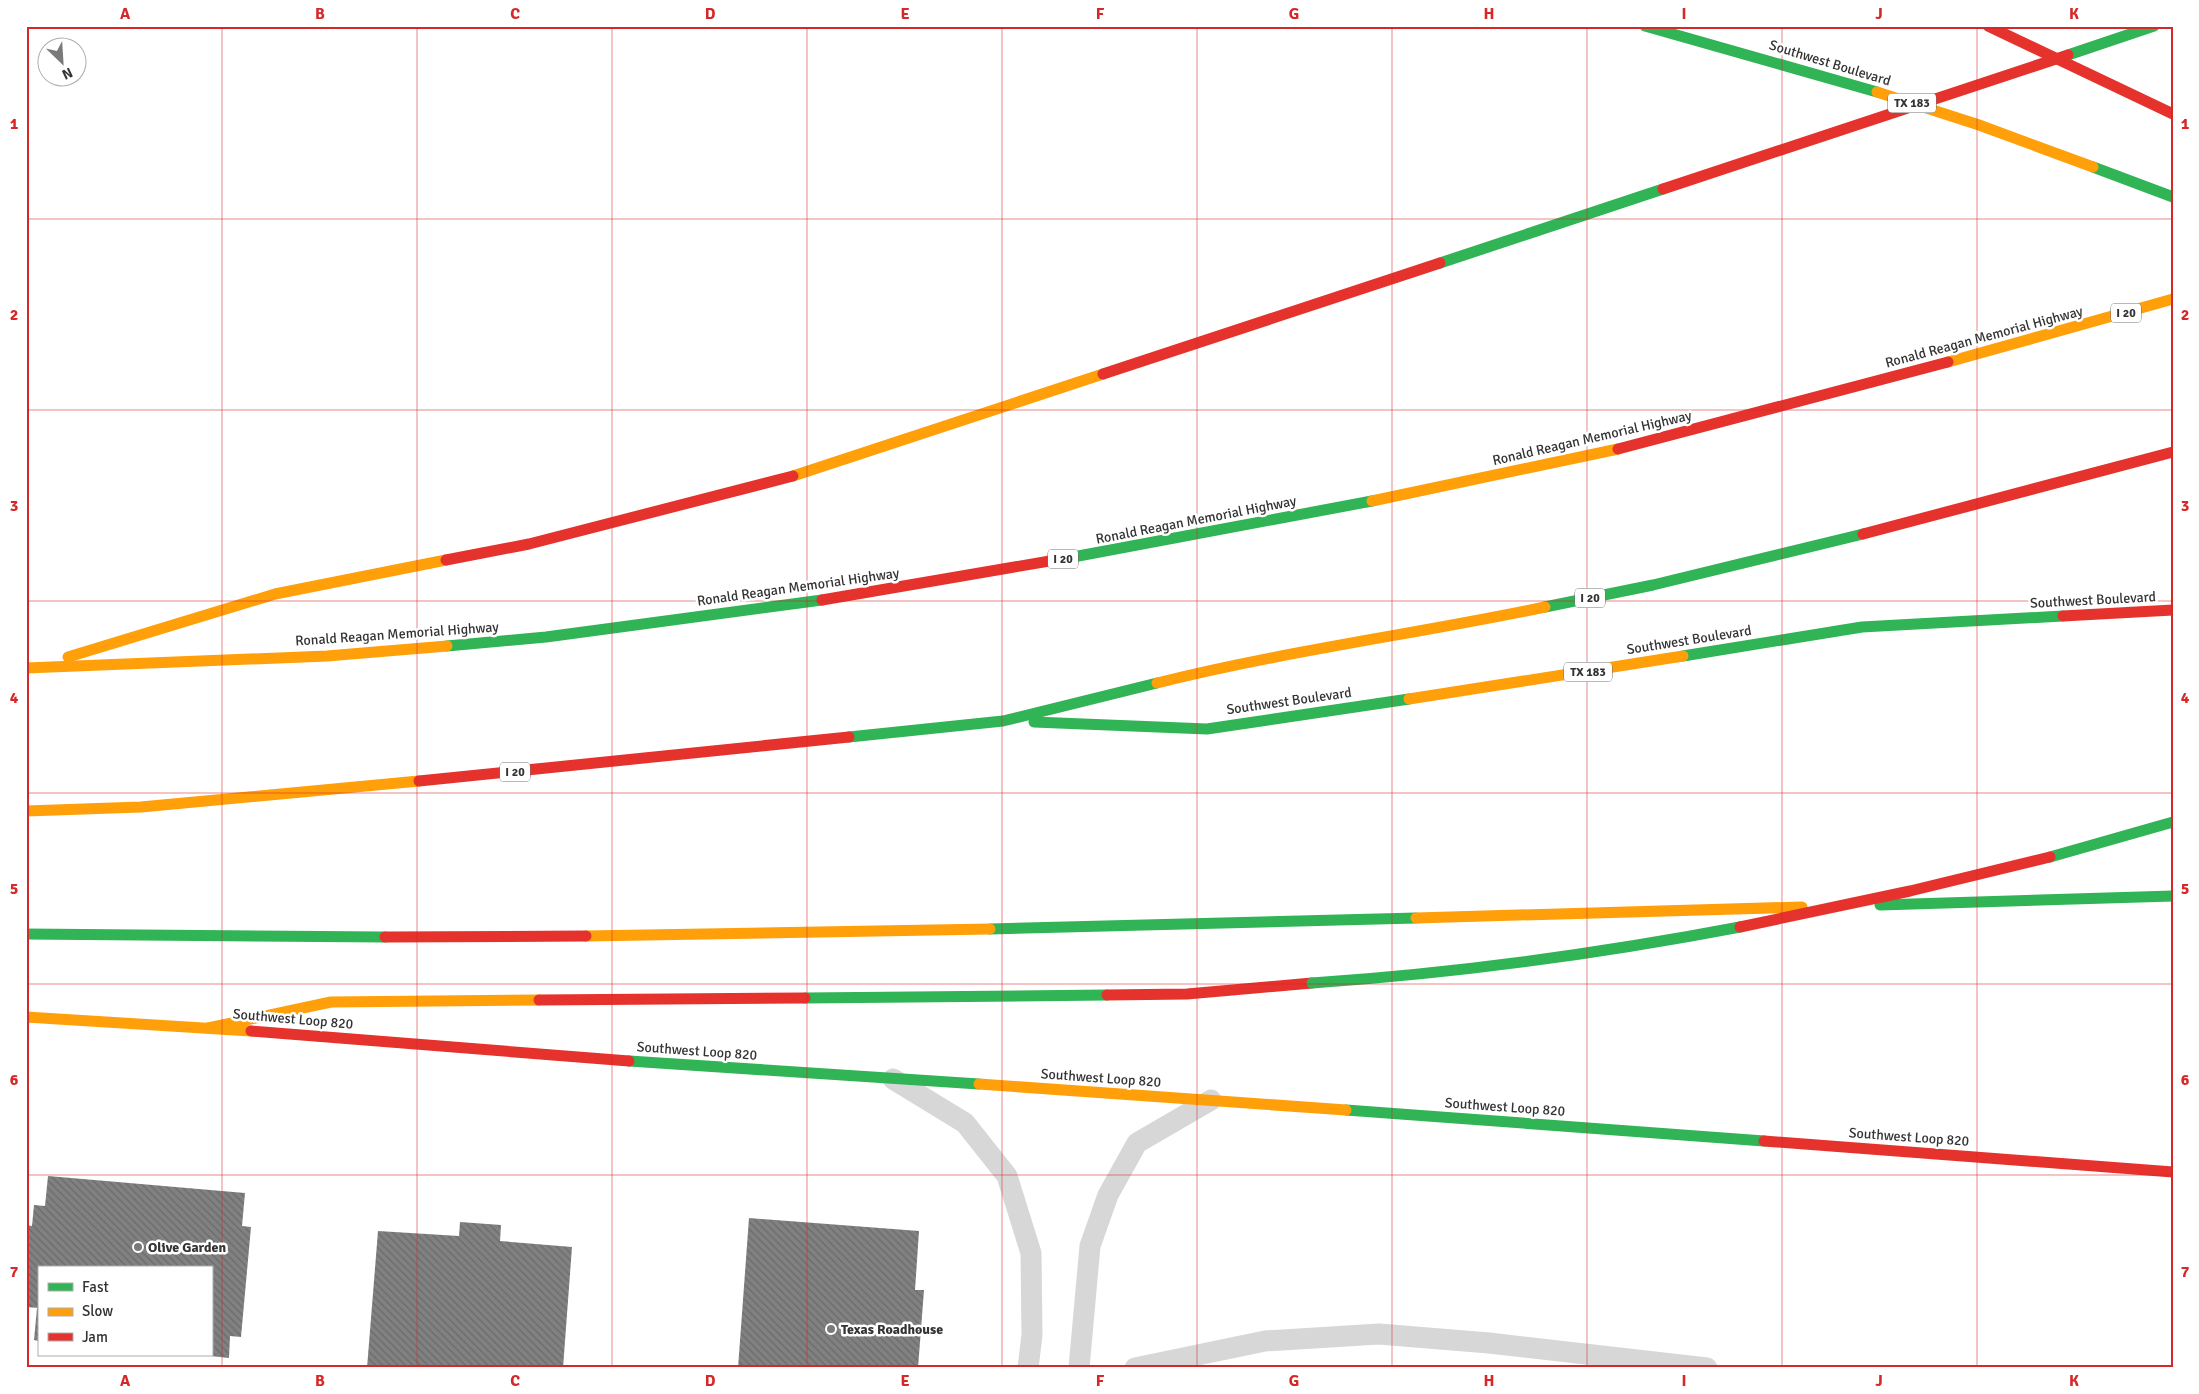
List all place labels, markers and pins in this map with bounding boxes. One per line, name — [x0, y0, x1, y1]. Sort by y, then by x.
place label: Olive Garden — [148, 1239, 226, 1256]
marker: Olive Garden — [132, 1241, 144, 1253]
place label: Texas Roadhouse — [841, 1321, 943, 1338]
marker: Texas Roadhouse — [825, 1323, 837, 1335]

